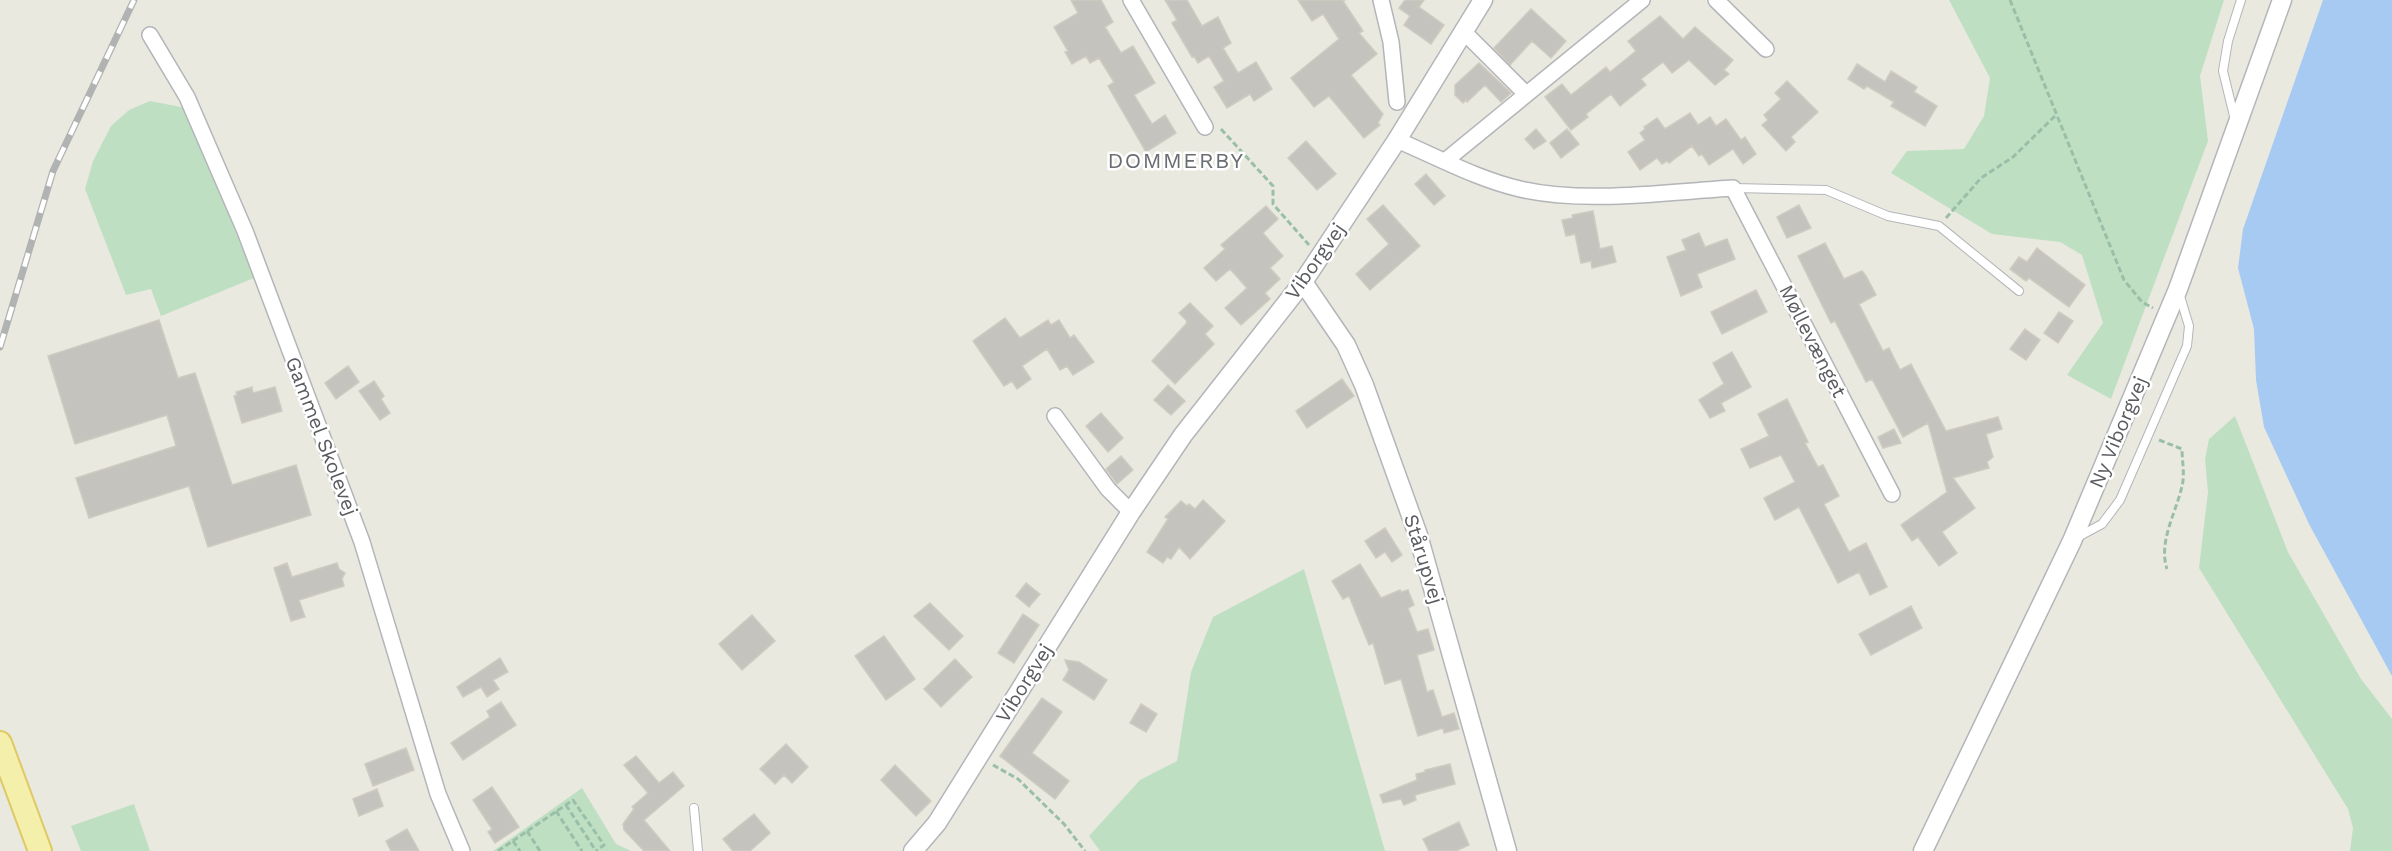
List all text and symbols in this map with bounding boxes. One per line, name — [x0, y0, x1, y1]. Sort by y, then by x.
district label: DOMMERBY — [1107, 148, 1245, 173]
street label: Viborgvej — [1280, 218, 1350, 304]
street label: Møllevænget — [1774, 281, 1852, 402]
street label: Gammel Skolevej — [281, 353, 363, 519]
street label: Ny Viborgvej — [2084, 373, 2152, 491]
street label: Stårupvej — [1399, 511, 1449, 607]
street label: Viborgvej — [990, 639, 1058, 727]

